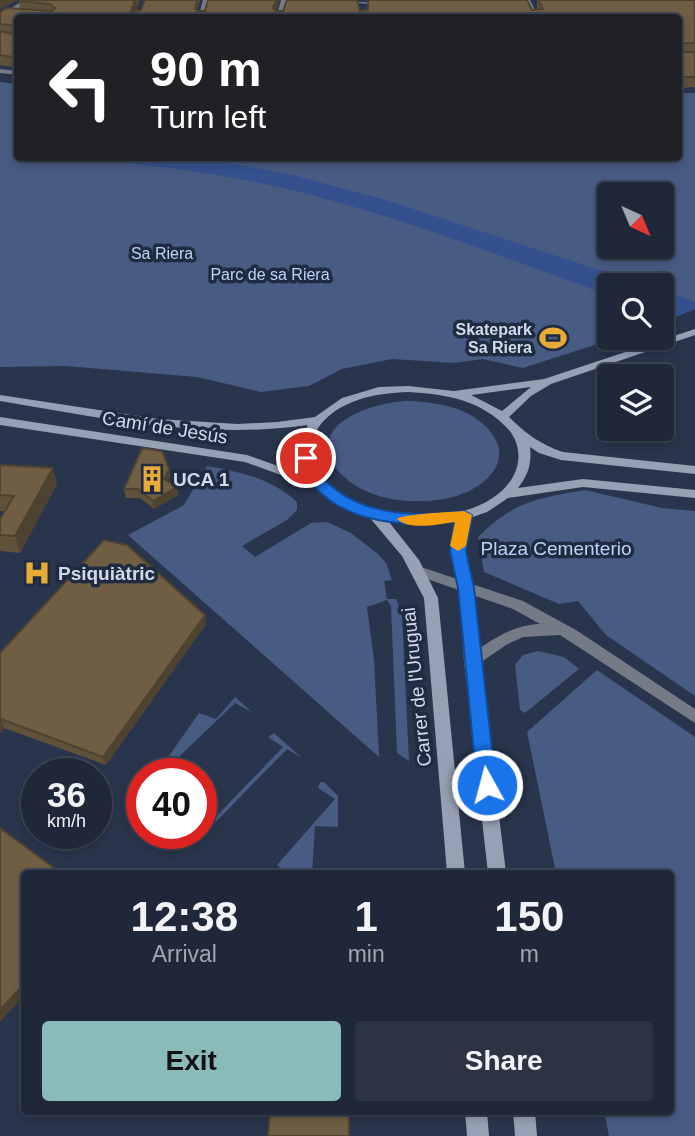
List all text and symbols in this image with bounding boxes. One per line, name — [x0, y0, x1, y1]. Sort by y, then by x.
icon: left — [35, 42, 126, 133]
text: 90 m — [150, 42, 262, 96]
text: Turn left — [150, 99, 266, 135]
north arrow — [597, 182, 674, 259]
map controls — [597, 182, 674, 441]
park label: Sa Riera — [131, 245, 193, 262]
park label: Parc de sa Riera — [210, 266, 330, 283]
button: search — [597, 273, 674, 350]
place label: Skatepark Sa Riera — [456, 321, 532, 356]
sports icon: Skatepark Sa Riera — [538, 323, 568, 353]
button: layers — [597, 364, 674, 441]
street label: Camí de Jesús — [101, 407, 229, 448]
pin — [276, 428, 336, 488]
icon: arrive — [287, 439, 325, 477]
building icon: UCA 1 — [137, 464, 167, 494]
place label: UCA 1 — [173, 469, 230, 490]
park label: Plaza Cementerio — [480, 538, 632, 559]
hospital icon: Psiquiàtric — [22, 558, 52, 588]
place label: Psiquiàtric — [58, 563, 156, 584]
street label: Carrer de l'Uruguai — [398, 606, 435, 768]
position arrow — [450, 748, 524, 822]
speed limit sign: 40 — [126, 758, 217, 849]
text: 36 — [47, 775, 86, 814]
text: km/h — [47, 811, 86, 831]
text: 12:38 — [131, 893, 238, 940]
text: 1 — [354, 893, 378, 940]
text: 150 — [494, 893, 564, 940]
text: Arrival — [152, 941, 217, 967]
text: min — [348, 941, 385, 967]
text: m — [520, 941, 539, 967]
button: Exit — [42, 1021, 341, 1101]
button: Share — [355, 1021, 653, 1101]

